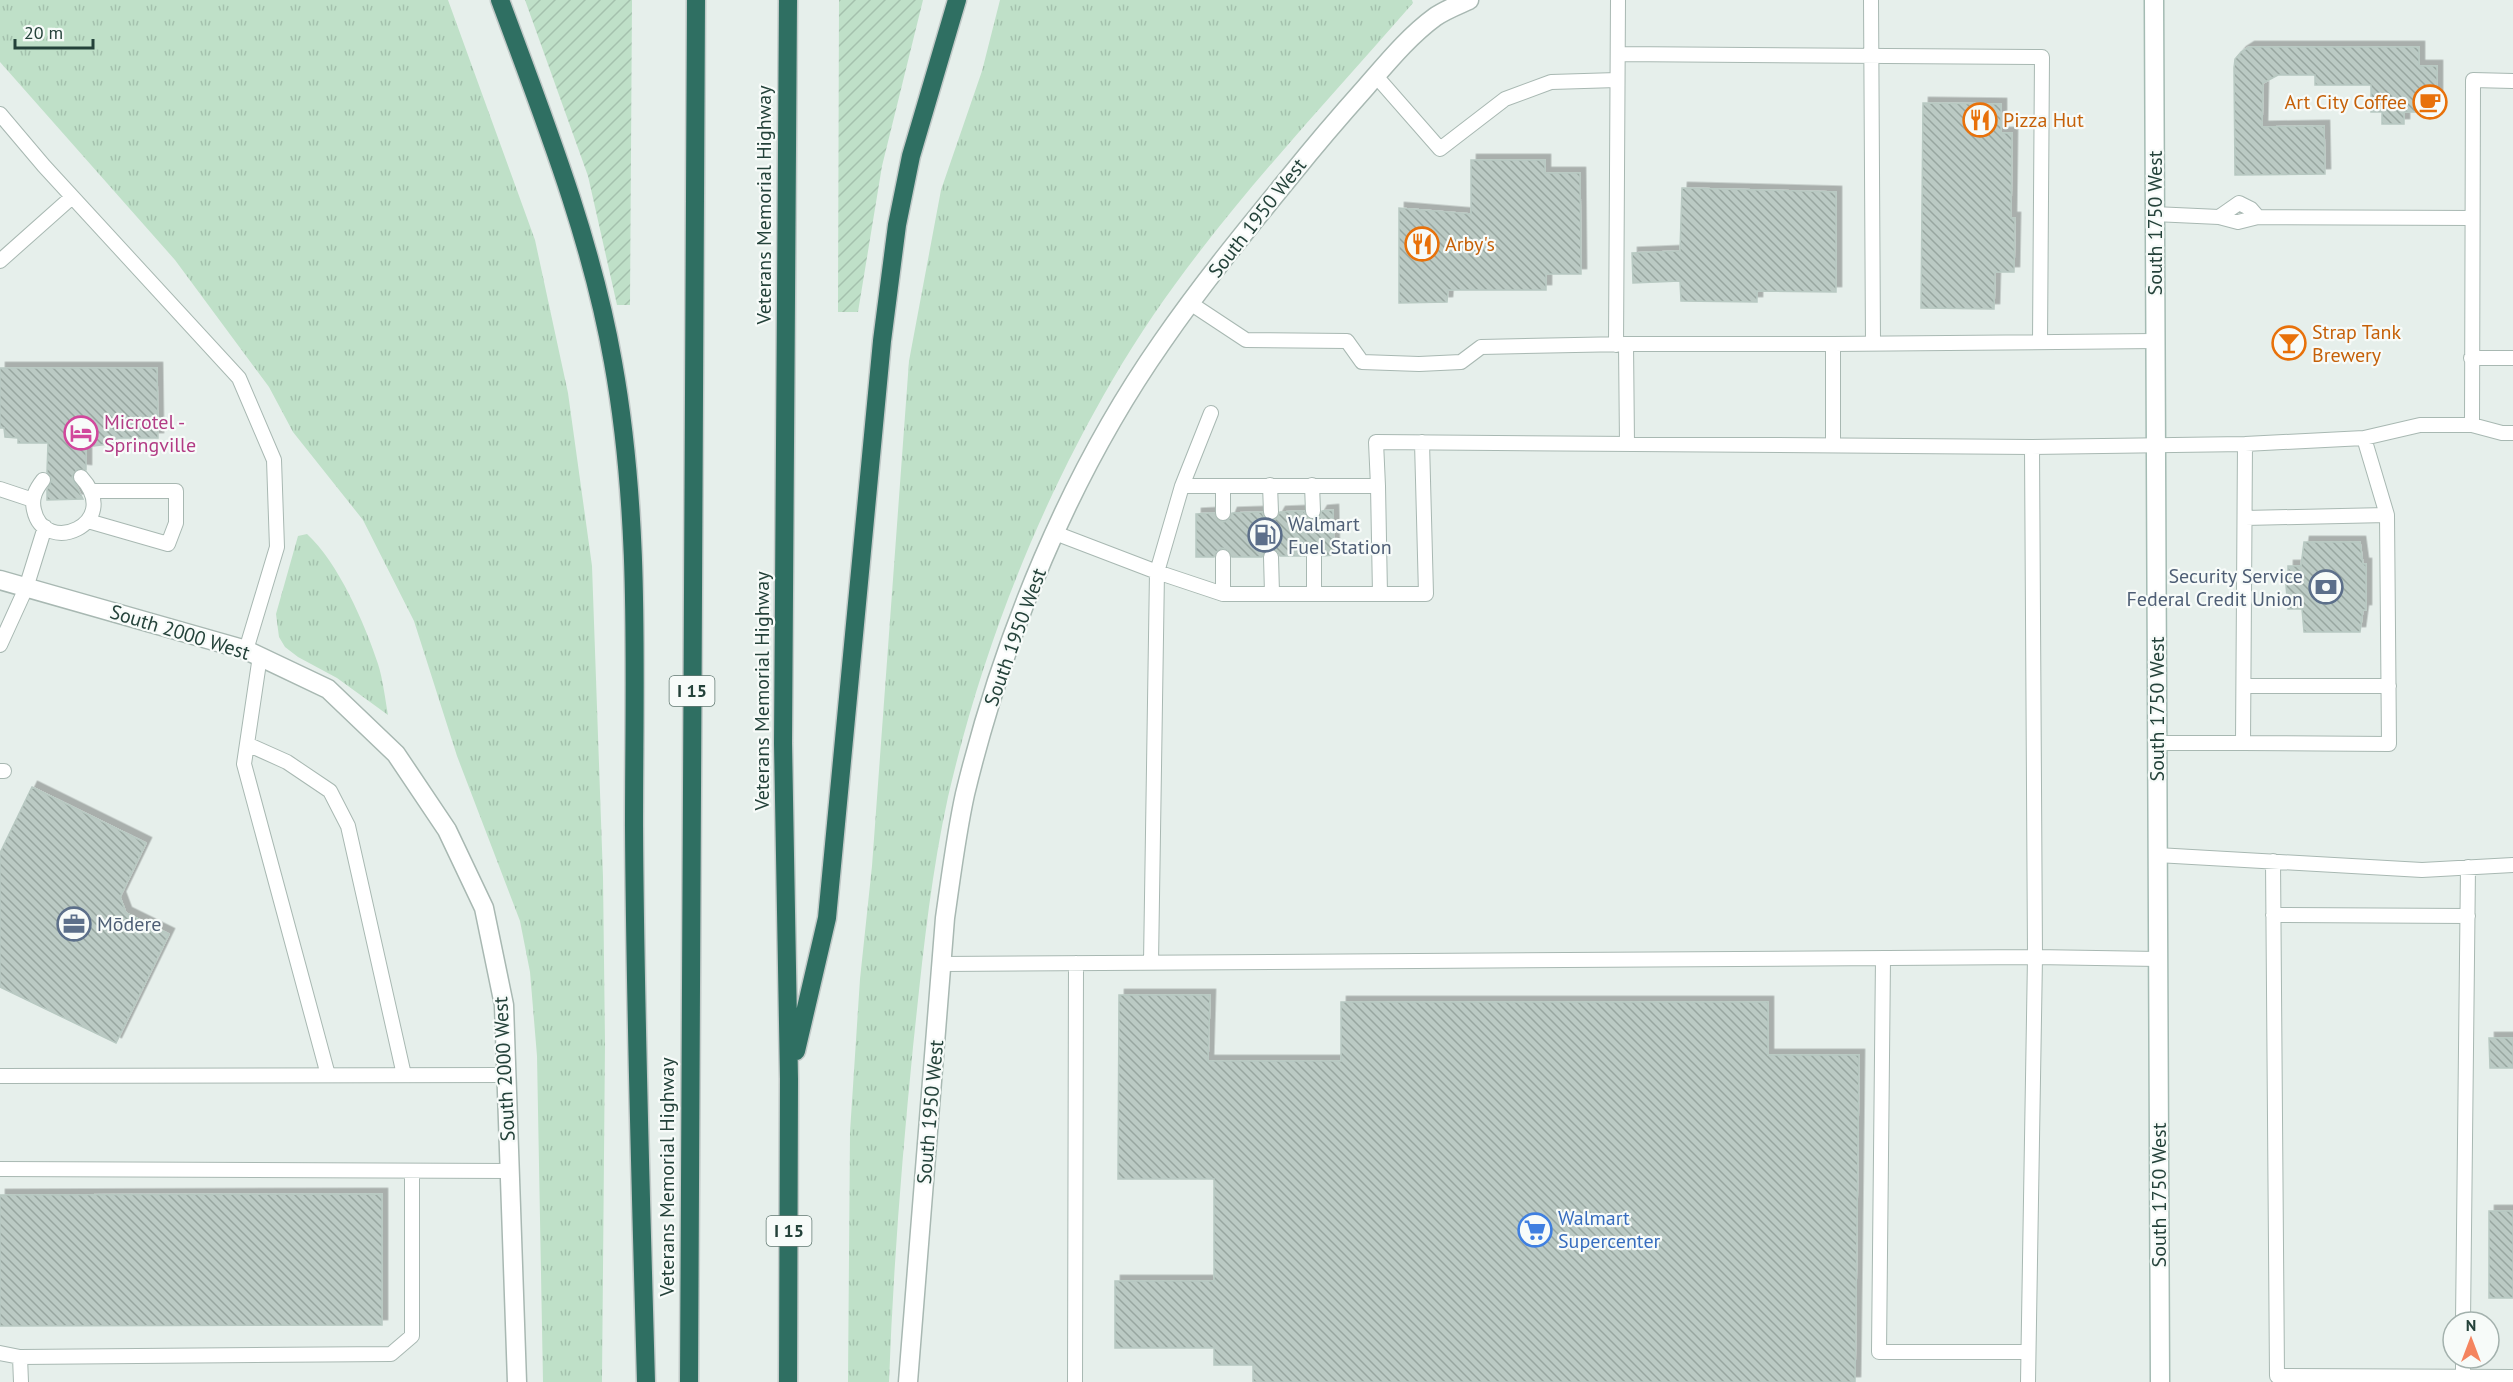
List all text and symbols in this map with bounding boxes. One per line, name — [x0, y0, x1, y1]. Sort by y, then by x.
scale bar — [15, 12, 93, 50]
text: 20 m — [24, 21, 63, 44]
cafe icon: Art City Coffee — [2412, 84, 2448, 120]
street label: Veterans Memorial Highway — [751, 85, 777, 326]
place label: Art City Coffee — [2284, 89, 2407, 115]
restaurant icon: Pizza Hut — [1962, 102, 1998, 138]
place label: Pizza Hut — [2003, 107, 2084, 133]
street label: South 1750 West — [2142, 150, 2168, 295]
street label: South 1950 West — [1202, 153, 1312, 283]
restaurant icon: Arby's — [1404, 226, 1440, 262]
place label: Arby's — [1445, 231, 1495, 257]
place label: Strap Tank Brewery — [2312, 319, 2402, 368]
bar icon: Strap Tank Brewery — [2271, 325, 2307, 361]
place label: Microtel - Springville — [104, 409, 196, 458]
hotel icon: Microtel - Springville — [63, 415, 99, 451]
place label: Walmart Fuel Station — [1288, 511, 1392, 560]
fuel station icon: Walmart Fuel Station — [1247, 517, 1283, 553]
place label: Security Service Federal Credit Union — [2126, 563, 2303, 612]
street label: South 1950 West — [978, 564, 1052, 709]
bank icon: Security Service Federal Credit Union — [2308, 569, 2344, 605]
street label: Veterans Memorial Highway — [749, 571, 775, 812]
street label: South 2000 West — [107, 598, 253, 666]
street label: South 1750 West — [2144, 636, 2170, 781]
road number: I 15 — [670, 676, 714, 706]
office icon: Mōdere — [56, 906, 92, 942]
place label: Mōdere — [97, 911, 161, 937]
street label: South 2000 West — [487, 996, 521, 1142]
street label: South 1950 West — [911, 1039, 949, 1185]
street label: Veterans Memorial Highway — [654, 1057, 680, 1298]
street label: South 1750 West — [2146, 1122, 2172, 1267]
place label: Walmart Supercenter — [1558, 1205, 1661, 1254]
supermarket icon: Walmart Supercenter — [1517, 1212, 1553, 1248]
road number: I 15 — [766, 1216, 812, 1246]
north arrow — [2441, 1310, 2501, 1370]
text: N — [2466, 1315, 2476, 1335]

